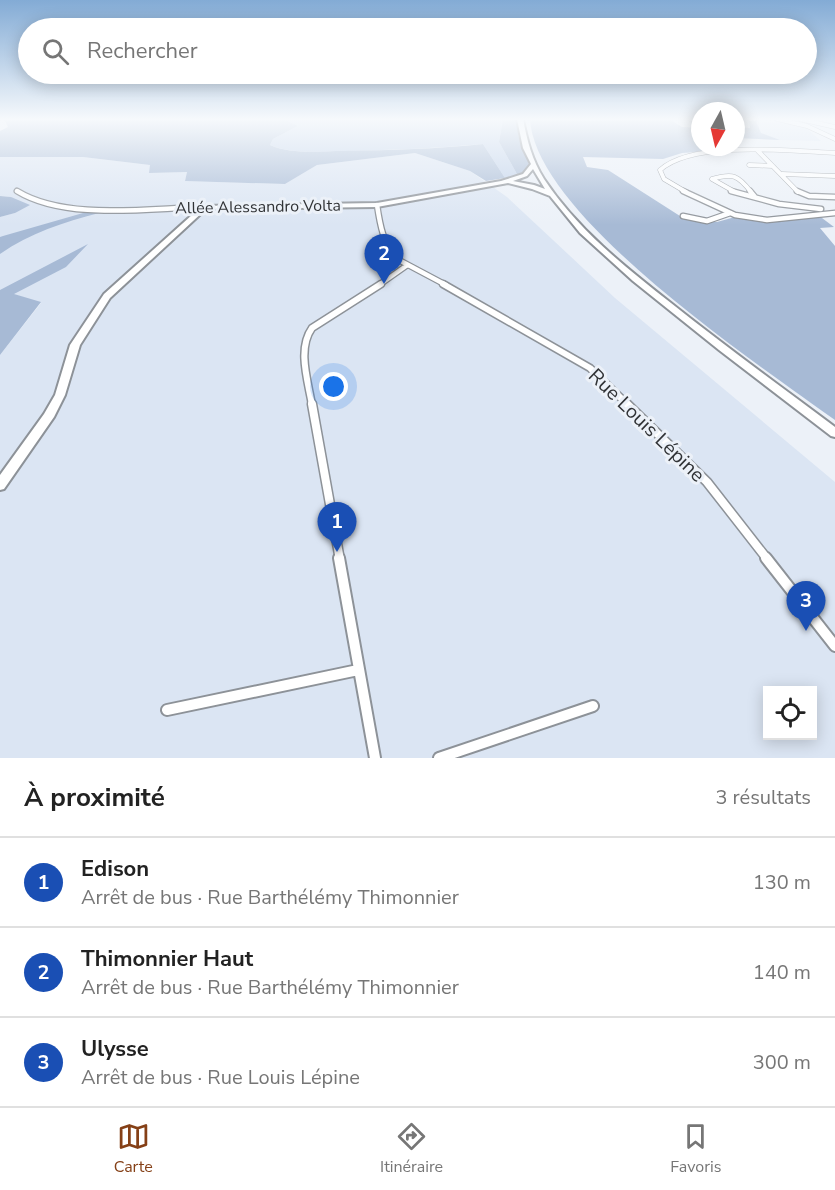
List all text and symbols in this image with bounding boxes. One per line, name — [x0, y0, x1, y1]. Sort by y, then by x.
search box — [18, 18, 817, 84]
icon: search — [39, 35, 72, 68]
text: Rechercher — [87, 36, 198, 66]
north arrow — [691, 102, 745, 156]
street label: Allée Alessandro Volta — [175, 195, 341, 219]
pin: 2 — [364, 234, 404, 284]
street label: Rue Louis Lépine — [582, 363, 711, 488]
your location — [319, 372, 348, 401]
pin: 1 — [318, 502, 356, 552]
pin: 3 — [786, 582, 826, 631]
map controls — [763, 686, 817, 740]
button: locate — [763, 686, 817, 740]
text: À proximité — [24, 780, 165, 815]
text: 3 résultats — [715, 784, 811, 811]
text: Edison — [81, 854, 149, 884]
text: 1 — [38, 869, 50, 896]
text: 130 m — [753, 869, 811, 896]
text: Arrêt de bus · Rue Barthélémy Thimonnier — [81, 884, 459, 911]
text: Thimonnier Haut — [81, 944, 253, 974]
text: 2 — [38, 959, 50, 986]
text: 140 m — [753, 959, 811, 986]
text: Arrêt de bus · Rue Barthélémy Thimonnier — [81, 974, 459, 1001]
text: Ulysse — [81, 1034, 149, 1064]
text: 3 — [38, 1049, 50, 1076]
text: 300 m — [753, 1049, 811, 1076]
text: Arrêt de bus · Rue Louis Lépine — [81, 1064, 360, 1091]
tab: Carte — [114, 1120, 153, 1178]
tab: Itinéraire — [380, 1120, 443, 1178]
tab: Favoris — [670, 1120, 721, 1178]

